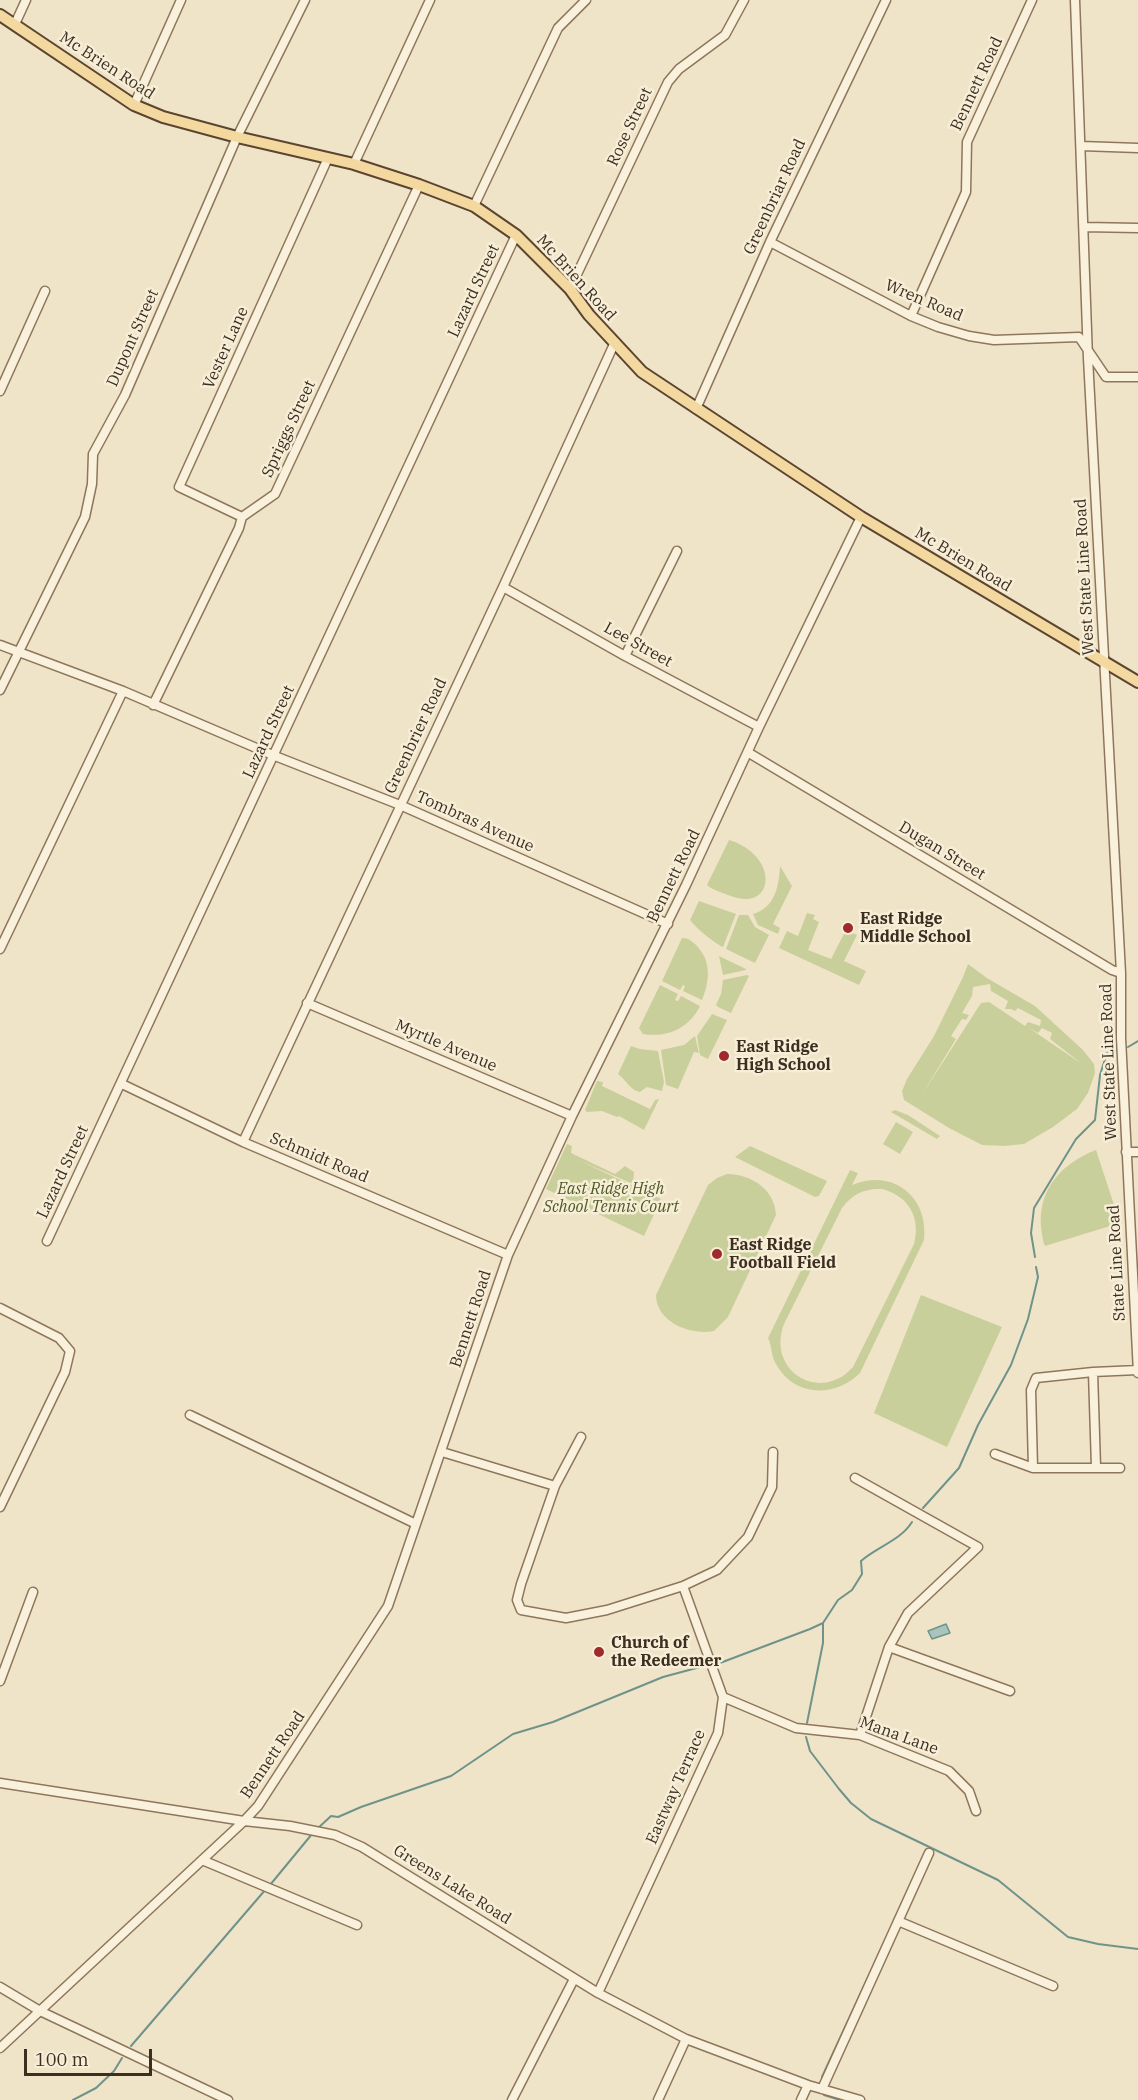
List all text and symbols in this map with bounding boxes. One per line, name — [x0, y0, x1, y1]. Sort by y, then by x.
street label: Mc Brien Road — [56, 28, 158, 104]
street label: Bennett Road — [947, 34, 1007, 134]
street label: Rose Street — [603, 85, 657, 169]
street label: Greenbriar Road — [740, 136, 810, 258]
street label: Mc Brien Road — [532, 231, 620, 325]
street label: Lazard Street — [444, 241, 504, 341]
street label: Wren Road — [882, 276, 966, 326]
street label: Dupont Street — [103, 286, 163, 390]
street label: Vester Lane — [199, 304, 253, 392]
street label: Spriggs Street — [258, 377, 320, 481]
street label: West State Line Road — [1071, 498, 1099, 656]
street label: Mc Brien Road — [911, 524, 1015, 596]
street label: Lee Street — [600, 618, 676, 672]
street label: Greenbrier Road — [381, 675, 451, 797]
street label: Lazard Street — [239, 682, 299, 782]
street label: Tombras Avenue — [413, 787, 537, 857]
street label: Dugan Street — [895, 818, 989, 884]
street label: Bennett Road — [643, 826, 705, 926]
place label: East Ridge Middle School — [860, 909, 971, 947]
marker: East Ridge Middle School — [841, 921, 855, 935]
street label: West State Line Road — [1097, 983, 1121, 1141]
street label: Myrtle Avenue — [392, 1016, 500, 1076]
place label: East Ridge High School — [736, 1037, 831, 1075]
marker: East Ridge High School — [717, 1049, 731, 1063]
street label: Lazard Street — [33, 1122, 93, 1222]
street label: Schmidt Road — [267, 1129, 371, 1187]
park label: East Ridge High School Tennis Court — [543, 1179, 679, 1217]
street label: State Line Road — [1104, 1204, 1130, 1322]
place label: East Ridge Football Field — [729, 1235, 836, 1273]
marker: East Ridge Football Field — [710, 1247, 724, 1261]
street label: Bennett Road — [446, 1268, 496, 1370]
place label: Church of the Redeemer — [611, 1633, 721, 1671]
marker: Church of the Redeemer — [592, 1645, 606, 1659]
street label: Bennett Road — [237, 1708, 309, 1802]
street label: Mana Lane — [857, 1713, 941, 1759]
street label: Eastway Terrace — [642, 1727, 710, 1847]
street label: Greens Lake Road — [390, 1841, 514, 1929]
scale bar — [27, 2037, 154, 2075]
text: 100 m — [35, 2048, 89, 2071]

